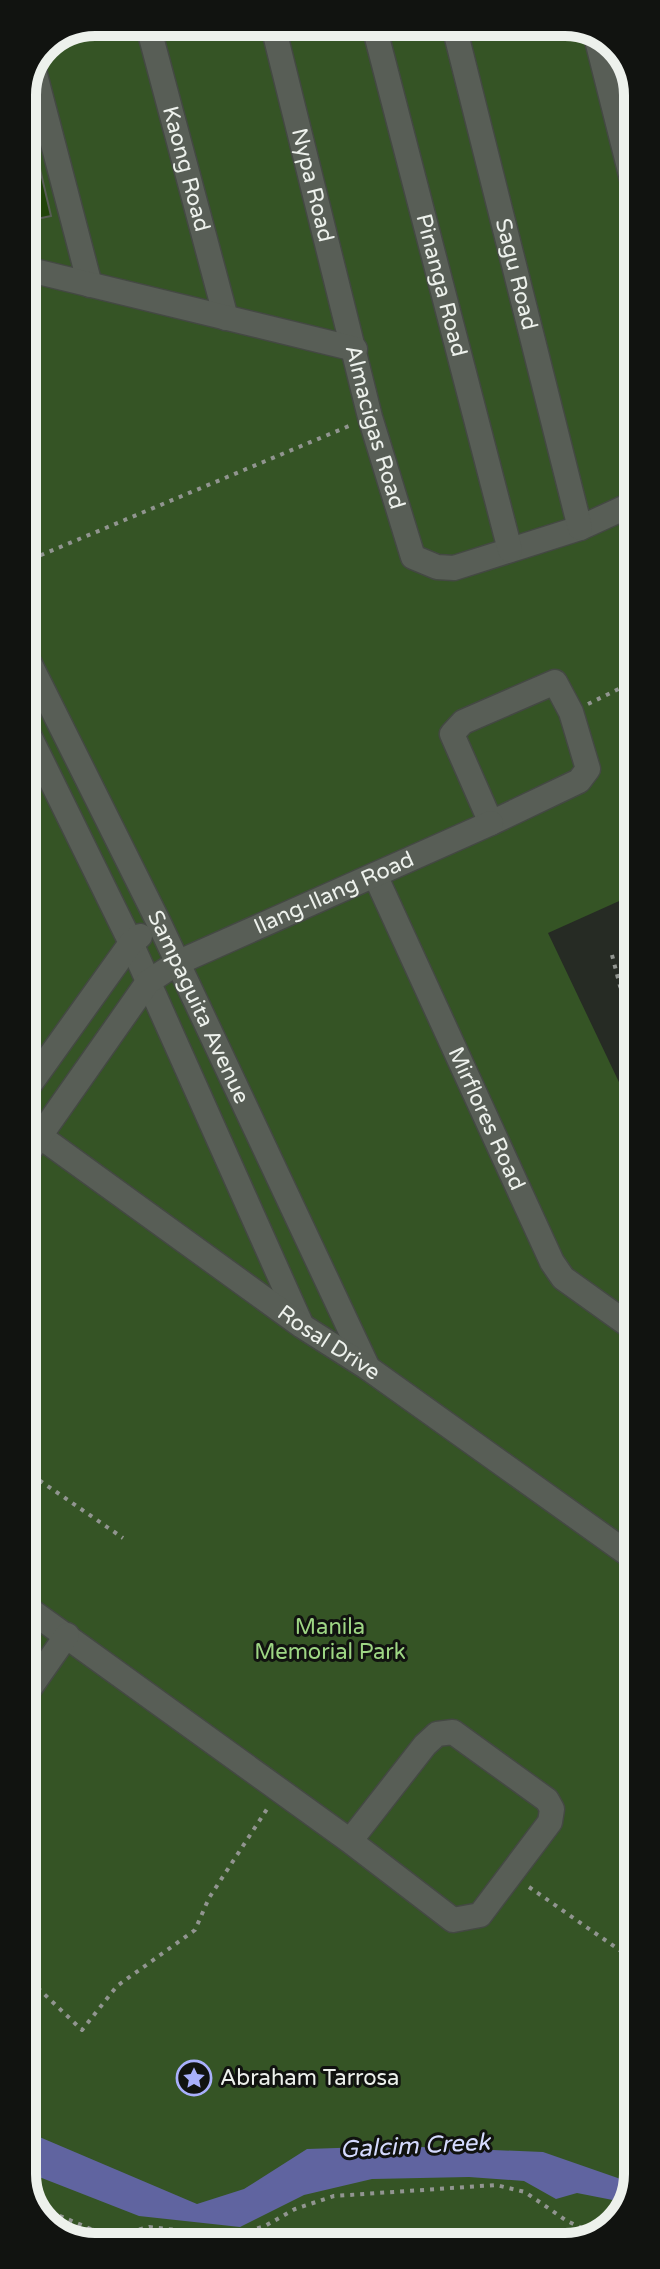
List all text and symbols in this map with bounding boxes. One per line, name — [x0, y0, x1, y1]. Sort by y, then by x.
street label: Kaong Road — [157, 103, 215, 234]
street label: Nypa Road — [286, 125, 339, 245]
street label: Pinanga Road — [410, 211, 472, 360]
street label: Sagu Road — [490, 216, 543, 333]
street label: Almacigas Road — [340, 342, 411, 512]
street label: Ilang-Ilang Road — [250, 846, 418, 940]
street label: Sampaguita Avenue — [142, 906, 255, 1108]
street label: Mirflores Road — [443, 1043, 530, 1194]
street label: Rosal Drive — [272, 1300, 385, 1386]
park label: Manila Memorial Park — [254, 1614, 406, 1665]
place icon: Abraham Tarrosa — [175, 2059, 213, 2097]
place label: Abraham Tarrosa — [220, 2065, 399, 2091]
water label: Galcim Creek — [339, 2127, 493, 2164]

